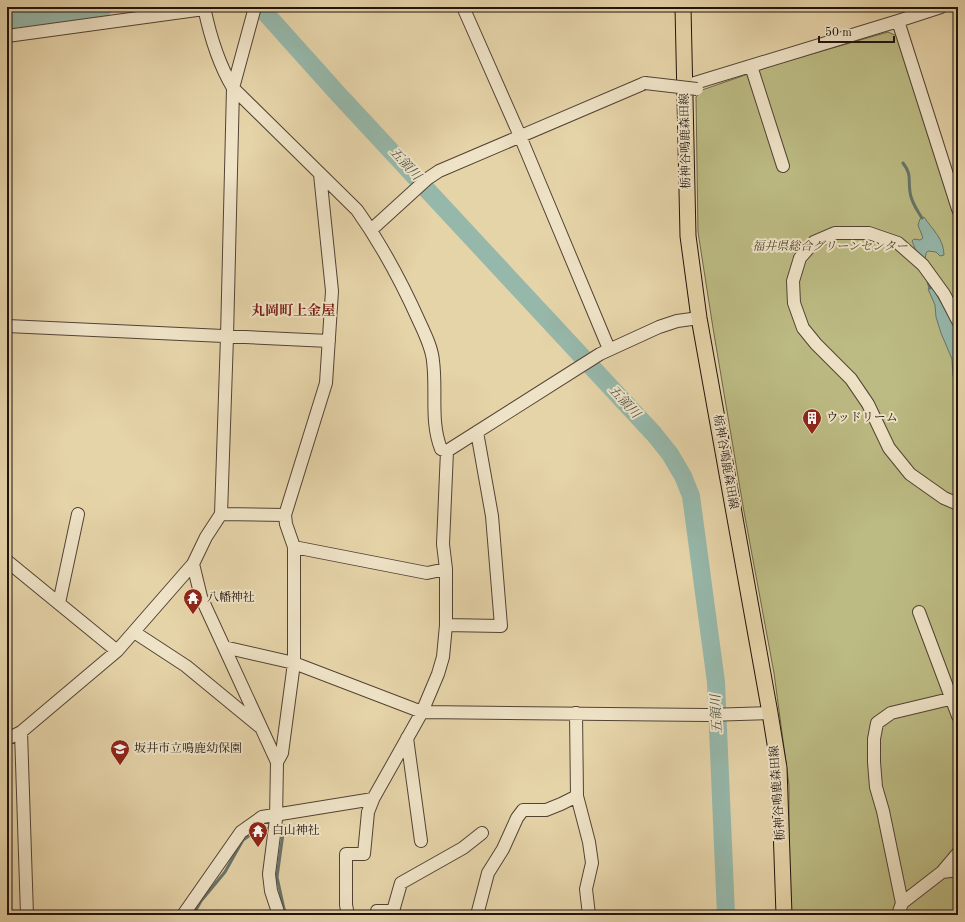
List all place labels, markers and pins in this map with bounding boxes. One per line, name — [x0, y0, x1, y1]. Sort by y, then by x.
building icon: ウッドリーム — [801, 407, 823, 435]
place label: ウッドリーム — [826, 411, 898, 424]
temple icon: 八幡神社 — [182, 587, 204, 615]
place label: 八幡神社 — [207, 590, 255, 604]
school or university icon: 坂井市立鳴鹿幼保園 — [109, 738, 131, 766]
place label: 坂井市立鳴鹿幼保園 — [134, 741, 242, 755]
temple icon: 白山神社 — [247, 820, 269, 848]
place label: 白山神社 — [272, 823, 320, 837]

